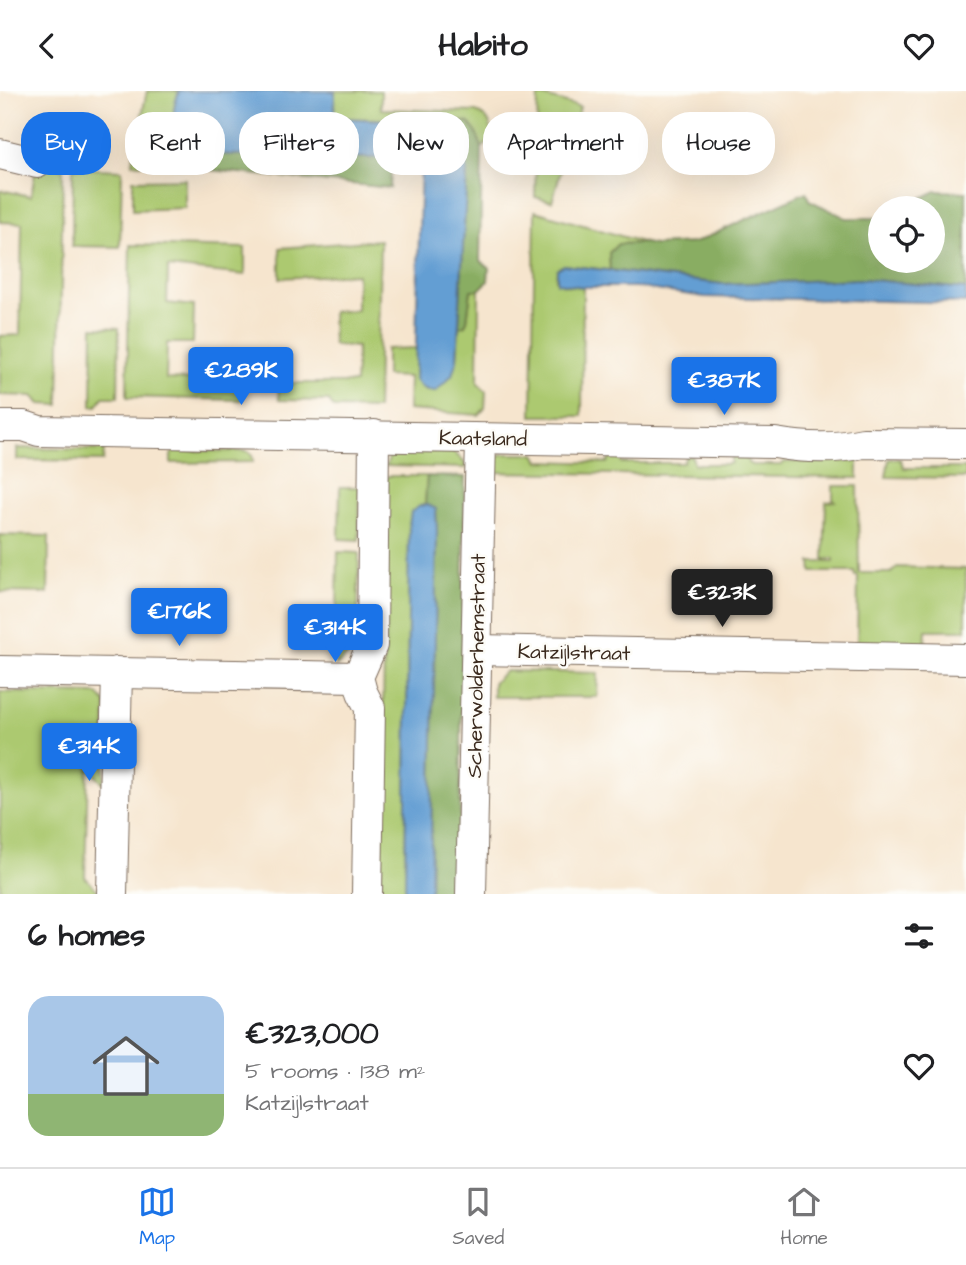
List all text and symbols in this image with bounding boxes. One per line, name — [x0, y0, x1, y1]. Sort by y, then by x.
text: Habito — [438, 23, 528, 68]
icon: back — [28, 27, 66, 65]
icon: heart — [900, 27, 938, 65]
chip: Buy — [21, 112, 111, 175]
chip: Rent — [125, 112, 225, 175]
chip: Filters — [239, 112, 359, 175]
chip: New — [373, 112, 469, 175]
chip: Apartment — [483, 112, 648, 175]
chip: House — [662, 112, 775, 175]
map controls — [868, 196, 945, 273]
button: locate — [868, 196, 945, 273]
pin: €289K — [192, 347, 290, 407]
text: €289K — [204, 354, 278, 386]
pin: €387K — [675, 357, 773, 417]
text: €387K — [688, 364, 760, 396]
street label: Kaatsland — [439, 423, 528, 454]
street label: Scherwolderhemstraat — [460, 553, 493, 779]
pin: €323K — [673, 569, 771, 629]
text: €323K — [688, 576, 756, 608]
pin: €176K — [130, 589, 228, 648]
text: €176K — [147, 595, 211, 627]
pin: €314K — [286, 605, 384, 664]
text: €314K — [304, 611, 366, 643]
street label: Katzijlstraat — [517, 637, 631, 668]
pin: €314K — [40, 723, 138, 783]
text: €314K — [58, 730, 120, 762]
text: 6 homes — [28, 915, 145, 957]
icon: filters — [900, 917, 938, 955]
text: €323,000 — [245, 1013, 379, 1055]
icon: home — [84, 1024, 168, 1108]
icon: heart — [900, 1047, 938, 1085]
text: 5 rooms · 138 m² — [245, 1055, 425, 1087]
text: Katzijlstraat — [245, 1087, 369, 1119]
tab: Map — [138, 1183, 176, 1252]
tab: Saved — [452, 1183, 504, 1252]
tab: Home — [781, 1183, 828, 1252]

